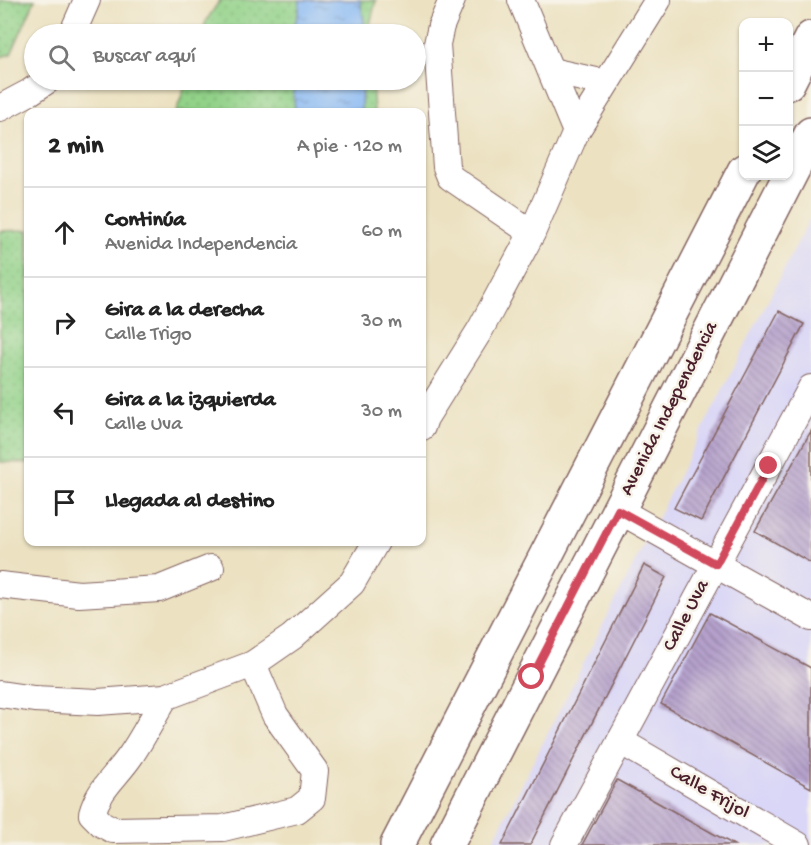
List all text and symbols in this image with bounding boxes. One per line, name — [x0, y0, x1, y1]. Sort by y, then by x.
map controls — [739, 18, 793, 180]
button: + — [739, 18, 793, 72]
search box — [24, 24, 426, 90]
icon: search — [45, 41, 78, 74]
text: Buscar aquí — [93, 44, 196, 70]
button: − — [739, 72, 793, 126]
button: layers — [739, 126, 793, 180]
text: 2 min — [48, 132, 103, 163]
text: A pie · 120 m — [297, 136, 402, 159]
text: Continúa — [105, 208, 186, 234]
icon: ahead — [48, 216, 81, 249]
text: 60 m — [362, 221, 402, 244]
text: Avenida Independencia — [105, 234, 297, 257]
text: Gira a la derecha — [105, 298, 263, 324]
icon: right — [48, 306, 81, 339]
text: 30 m — [361, 311, 402, 334]
street label: Avenida Independencia — [616, 317, 724, 500]
text: Calle Trigo — [105, 324, 192, 347]
text: Gira a la izquierda — [105, 388, 276, 414]
icon: left — [48, 396, 81, 429]
text: 30 m — [361, 401, 402, 424]
text: Calle Uva — [105, 414, 182, 437]
route end — [755, 452, 781, 478]
icon: arrive — [48, 486, 81, 519]
text: Llegada al destino — [105, 489, 275, 515]
street label: Calle Uva — [659, 576, 716, 656]
route start — [518, 663, 544, 689]
street label: Calle Frijol — [665, 761, 753, 825]

